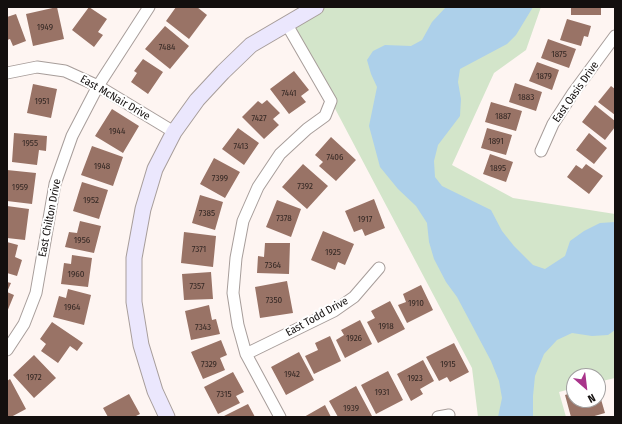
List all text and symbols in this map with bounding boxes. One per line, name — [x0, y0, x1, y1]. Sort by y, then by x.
house number: 1949 — [37, 22, 53, 32]
house number: 7484 — [159, 42, 175, 52]
house number: 1875 — [551, 49, 567, 59]
street label: East Oasis Drive — [550, 59, 602, 125]
house number: 1879 — [536, 71, 552, 81]
street label: East McNair Drive — [78, 73, 152, 123]
house number: 7441 — [281, 88, 297, 98]
house number: 1883 — [518, 92, 534, 102]
house number: 1951 — [34, 96, 50, 106]
house number: 1887 — [495, 111, 511, 121]
house number: 7427 — [251, 113, 267, 123]
house number: 1944 — [109, 126, 125, 136]
house number: 1891 — [488, 136, 504, 146]
house number: 1955 — [22, 138, 38, 148]
house number: 7413 — [234, 141, 248, 151]
house number: 7406 — [327, 152, 343, 162]
house number: 1948 — [94, 161, 110, 171]
house number: 1895 — [490, 163, 506, 173]
house number: 7399 — [212, 173, 228, 183]
street label: East Chilton Drive — [36, 178, 64, 258]
house number: 7392 — [297, 181, 313, 191]
house number: 1959 — [12, 182, 28, 192]
house number: 1952 — [83, 195, 99, 205]
house number: 7385 — [199, 208, 215, 218]
house number: 7378 — [276, 213, 292, 223]
house number: 1917 — [358, 214, 372, 224]
house number: 1956 — [74, 235, 90, 245]
house number: 7371 — [192, 244, 206, 254]
house number: 1925 — [325, 247, 341, 257]
house number: 7364 — [265, 260, 281, 270]
house number: 1960 — [67, 269, 85, 279]
house number: 7357 — [189, 281, 205, 291]
street label: East Todd Drive — [284, 294, 350, 340]
house number: 7350 — [266, 295, 282, 305]
house number: 1910 — [408, 298, 424, 308]
house number: 1964 — [64, 302, 80, 312]
house number: 1918 — [378, 321, 394, 331]
house number: 7343 — [195, 322, 211, 332]
house number: 1926 — [346, 333, 362, 343]
house number: 7329 — [201, 359, 217, 369]
house number: 1915 — [440, 359, 456, 369]
north arrow — [566, 368, 606, 408]
house number: 1942 — [284, 369, 300, 379]
house number: 1972 — [26, 372, 42, 382]
house number: 1923 — [407, 373, 423, 383]
house number: 1931 — [374, 387, 390, 397]
house number: 7315 — [216, 389, 232, 399]
text: N — [585, 391, 597, 405]
house number: 1939 — [343, 403, 359, 413]

